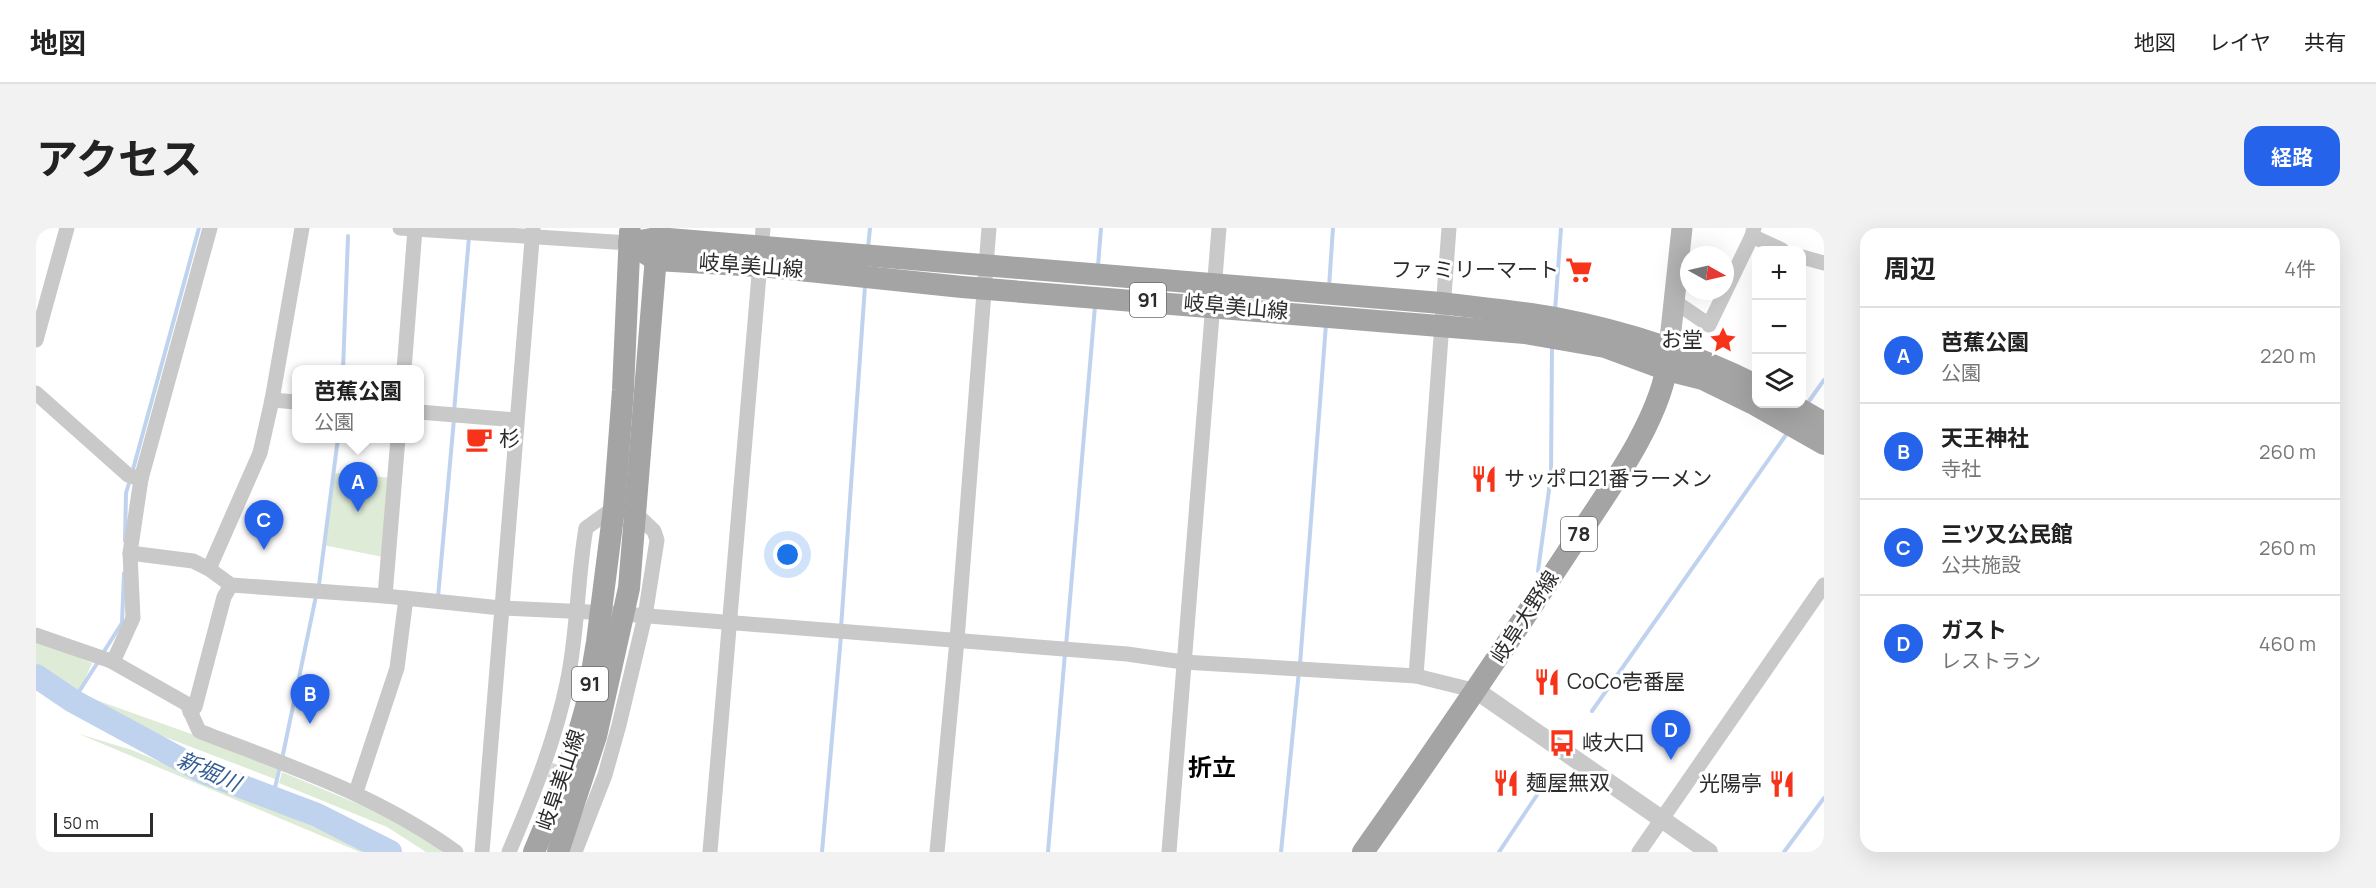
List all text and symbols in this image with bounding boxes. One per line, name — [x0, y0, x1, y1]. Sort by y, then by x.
text: 地図 — [30, 23, 86, 61]
text: 地図 — [2134, 28, 2176, 56]
text: レイヤ — [2209, 28, 2271, 56]
text: 共有 — [2304, 28, 2346, 56]
button: 経路 — [2244, 126, 2340, 186]
text: アクセス — [36, 129, 202, 187]
north arrow — [1680, 246, 1734, 300]
map controls — [1752, 246, 1806, 408]
button: + — [1752, 246, 1806, 300]
street label: 岐阜美山線 — [698, 247, 804, 283]
text: 周辺 — [1884, 250, 1936, 286]
place label: ファミリーマート — [1391, 255, 1559, 283]
supermarket icon: ファミリーマート — [1564, 255, 1594, 285]
text: 4件 — [2284, 255, 2316, 282]
road number: 91 — [1130, 283, 1166, 317]
street label: 岐阜美山線 — [1183, 287, 1290, 325]
button: − — [1752, 300, 1806, 354]
place label: お堂 — [1661, 325, 1703, 353]
place icon: お堂 — [1708, 325, 1738, 355]
text: 芭蕉公園 — [1941, 327, 2029, 357]
text: A — [1897, 342, 1910, 369]
text: 220 m — [2260, 342, 2316, 369]
button: layers — [1752, 354, 1806, 408]
text: 公園 — [1941, 359, 1981, 386]
popup — [292, 365, 424, 443]
text: 芭蕉公園 — [314, 376, 402, 406]
text: 公園 — [314, 408, 354, 435]
text: 天王神社 — [1941, 423, 2029, 453]
cafe icon: 杉 — [464, 424, 494, 454]
place label: 杉 — [499, 424, 520, 452]
text: B — [1897, 438, 1910, 465]
text: 260 m — [2259, 438, 2316, 465]
text: 寺社 — [1941, 455, 1981, 482]
pin: A — [338, 462, 378, 512]
restaurant icon: サッポロ21番ラーメン — [1469, 464, 1499, 494]
place label: サッポロ21番ラーメン — [1504, 464, 1712, 492]
pin: C — [244, 500, 284, 550]
road number: 78 — [1561, 517, 1597, 551]
text: 三ツ又公民館 — [1941, 519, 2073, 549]
text: C — [1896, 534, 1911, 561]
text: 260 m — [2259, 534, 2316, 561]
your location — [773, 540, 802, 569]
text: 公共施設 — [1941, 551, 2021, 578]
street label: 岐阜大野線 — [1484, 565, 1564, 668]
text: ガスト — [1941, 615, 2007, 645]
text: D — [1896, 630, 1911, 657]
text: 460 m — [2259, 630, 2316, 657]
text: レストラン — [1941, 647, 2041, 674]
road number: 91 — [572, 667, 608, 701]
restaurant icon: CoCo壱番屋 — [1532, 667, 1562, 697]
place label: CoCo壱番屋 — [1567, 667, 1685, 695]
pin: B — [290, 674, 330, 724]
pin: D — [1652, 710, 1690, 760]
street label: 岐阜美山線 — [530, 725, 590, 834]
bus stop icon: 岐大口 — [1547, 728, 1577, 758]
place label: 岐大口 — [1582, 728, 1645, 756]
water label: 新堀川 — [173, 744, 247, 799]
district label: 折立 — [1188, 750, 1236, 783]
restaurant icon: 麺屋無双 — [1491, 768, 1521, 798]
place label: 麺屋無双 — [1526, 768, 1610, 796]
place label: 光陽亭 — [1699, 769, 1762, 797]
restaurant icon: 光陽亭 — [1767, 769, 1797, 799]
scale bar — [54, 810, 153, 838]
text: 50 m — [63, 812, 99, 834]

